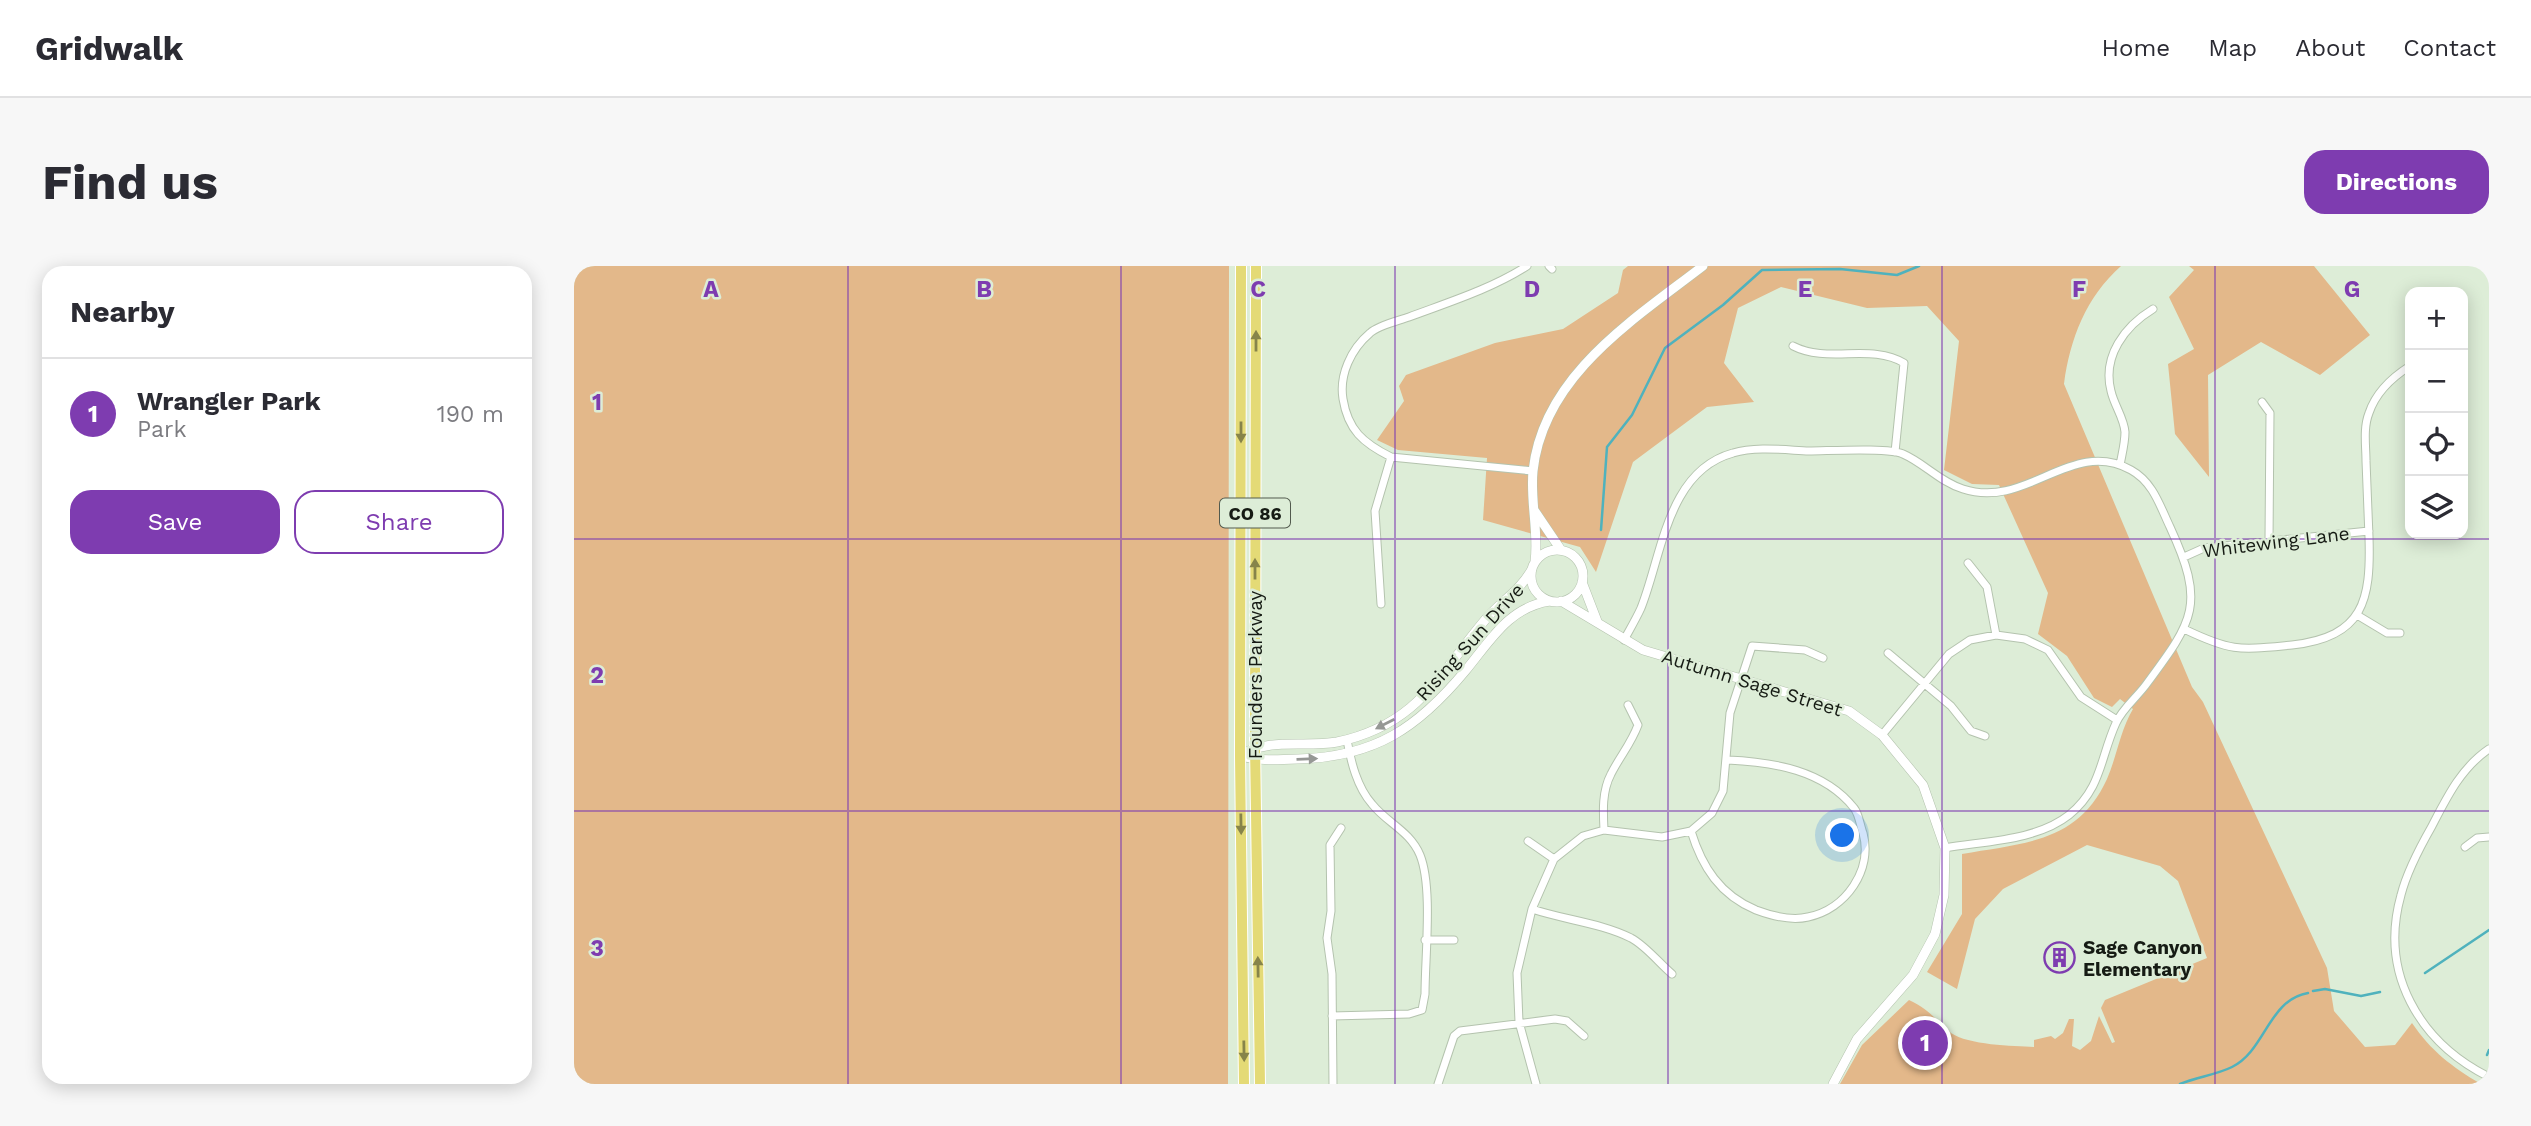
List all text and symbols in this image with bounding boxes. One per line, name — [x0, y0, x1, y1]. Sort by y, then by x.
text: Gridwalk — [35, 29, 183, 68]
text: Home — [2102, 34, 2170, 62]
text: Map — [2208, 34, 2257, 62]
text: About — [2295, 34, 2365, 62]
text: Contact — [2403, 34, 2496, 62]
button: Directions — [2304, 150, 2489, 214]
text: Find us — [42, 153, 218, 211]
text: A — [703, 276, 719, 303]
text: B — [976, 276, 992, 303]
text: C — [1250, 276, 1266, 303]
text: D — [1524, 276, 1540, 303]
text: E — [1798, 276, 1812, 303]
text: F — [2072, 276, 2086, 303]
text: G — [2344, 276, 2360, 303]
map controls — [2405, 287, 2468, 539]
button: + — [2405, 287, 2468, 350]
text: Nearby — [70, 294, 175, 329]
one-way arrow — [1250, 330, 1262, 352]
button: − — [2405, 350, 2468, 413]
text: Wrangler Park — [137, 386, 321, 416]
text: 1 — [592, 389, 602, 416]
text: 1 — [88, 401, 98, 428]
text: 190 m — [437, 401, 504, 428]
button: locate — [2405, 413, 2468, 476]
text: Park — [137, 416, 186, 443]
one-way arrow — [1235, 421, 1247, 443]
button: layers — [2405, 476, 2468, 539]
button: Save — [70, 490, 280, 554]
button: Share — [294, 490, 504, 554]
road number: CO 86 — [1220, 498, 1290, 528]
street label: Whitewing Lane — [2201, 522, 2351, 562]
one-way arrow — [1249, 558, 1261, 580]
street label: Rising Sun Drive — [1411, 578, 1529, 706]
street label: Founders Parkway — [1244, 590, 1267, 759]
street label: Autumn Sage Street — [1659, 645, 1845, 721]
text: 2 — [590, 662, 604, 689]
one-way arrow — [1375, 718, 1395, 729]
one-way arrow — [1297, 753, 1319, 764]
one-way arrow — [1235, 813, 1246, 835]
your location — [1825, 818, 1859, 852]
text: 3 — [590, 935, 604, 962]
place label: Sage Canyon Elementary — [2083, 936, 2202, 981]
building icon: Sage Canyon Elementary — [2043, 941, 2077, 975]
one-way arrow — [1252, 956, 1264, 978]
pin: 1 — [1902, 1017, 1948, 1069]
one-way arrow — [1238, 1040, 1249, 1062]

